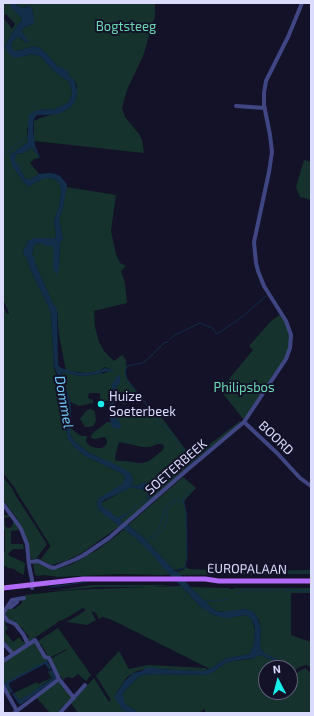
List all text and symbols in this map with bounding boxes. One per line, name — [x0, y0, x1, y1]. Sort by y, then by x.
park label: Bogtsteeg — [96, 19, 156, 35]
water label: Dommel — [51, 374, 77, 430]
park label: Philipsbos — [213, 380, 275, 396]
place label: Huize Soeterbeek — [109, 389, 176, 420]
marker: Huize Soeterbeek — [96, 399, 106, 409]
street label: BOORD — [255, 418, 297, 458]
street label: SOETERBEEK — [142, 436, 210, 498]
street label: EUROPALAAN — [207, 561, 287, 577]
north arrow — [258, 660, 298, 700]
text: N — [272, 662, 281, 675]

